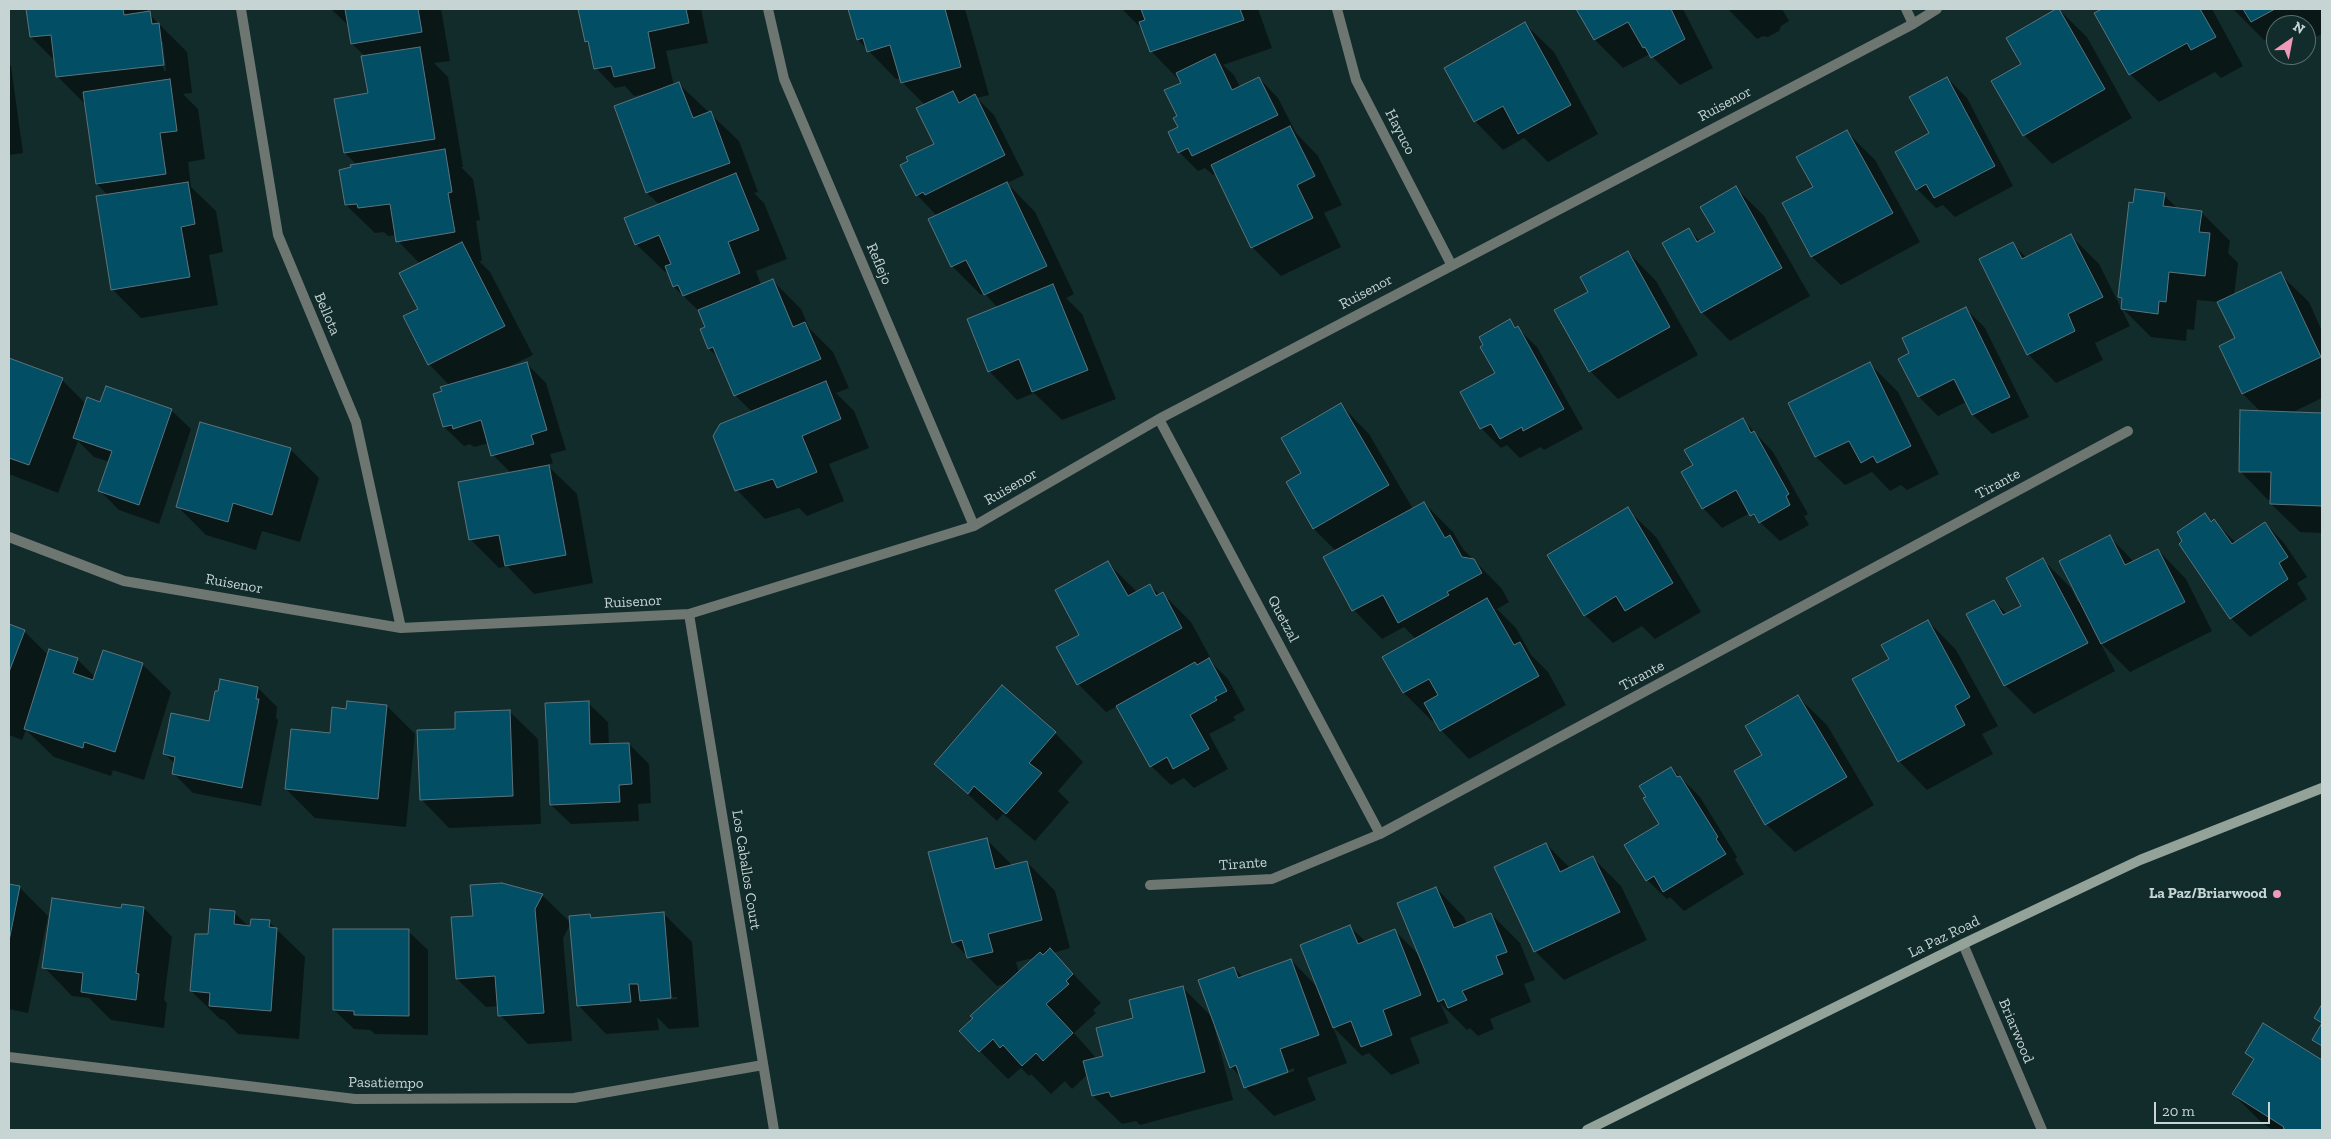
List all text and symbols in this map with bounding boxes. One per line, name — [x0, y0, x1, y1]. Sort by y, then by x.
north arrow — [2266, 15, 2316, 65]
text: N — [2290, 18, 2308, 38]
street label: Ruisenor — [1695, 82, 1755, 126]
street label: Hayuco — [1381, 106, 1419, 158]
street label: Reflejo — [862, 241, 896, 287]
street label: Ruisenor — [1336, 270, 1396, 314]
street label: Bellota — [310, 290, 344, 338]
street label: Ruisenor — [981, 465, 1041, 509]
street label: Tirante — [1972, 465, 2024, 503]
street label: Ruisenor — [204, 570, 264, 598]
street label: Ruisenor — [604, 591, 662, 613]
street label: Quetzal — [1263, 593, 1303, 645]
street label: Tirante — [1616, 657, 1668, 695]
street label: Los Caballos Court — [728, 809, 764, 931]
street label: Tirante — [1218, 853, 1268, 875]
place label: La Paz/Briarwood — [2149, 885, 2267, 903]
marker: La Paz/Briarwood — [2271, 888, 2283, 900]
street label: La Paz Road — [1905, 912, 1983, 962]
street label: Briarwood — [1994, 996, 2038, 1066]
street label: Pasatiempo — [348, 1073, 424, 1093]
scale bar — [2156, 1092, 2272, 1124]
text: 20 m — [2162, 1102, 2195, 1120]

